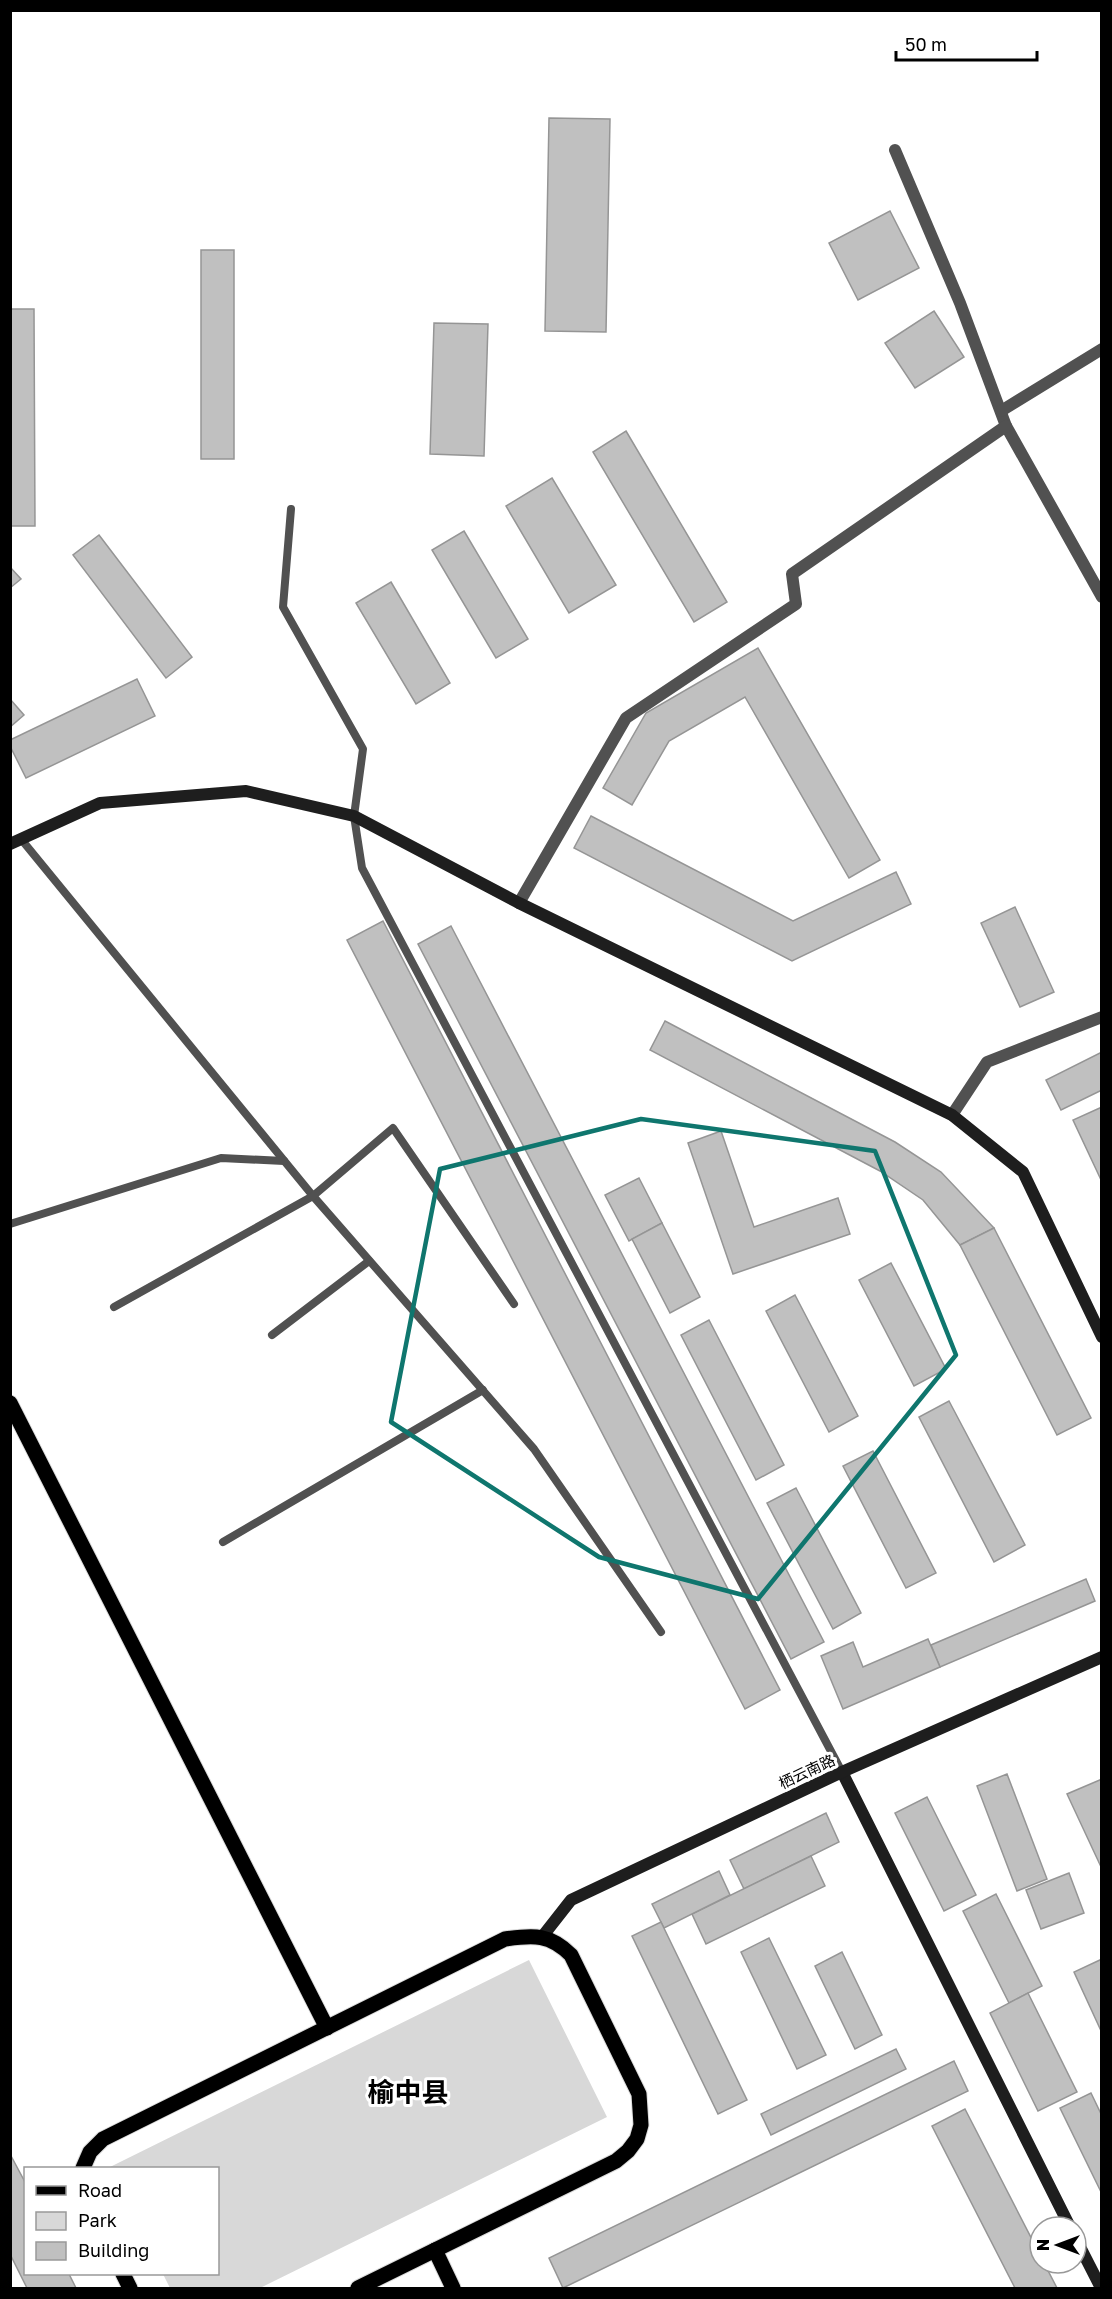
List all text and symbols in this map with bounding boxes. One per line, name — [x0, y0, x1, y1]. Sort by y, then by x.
scale bar — [896, 24, 1037, 62]
text: 50 m — [905, 33, 947, 55]
street label: 栖云南路 — [776, 1750, 838, 1792]
district label: 榆中县 — [368, 2076, 449, 2108]
legend — [24, 2167, 219, 2275]
text: Road — [78, 2179, 122, 2201]
text: Park — [78, 2209, 117, 2231]
north arrow — [1028, 2215, 1088, 2275]
text: Building — [78, 2239, 149, 2261]
text: N — [1033, 2239, 1053, 2251]

